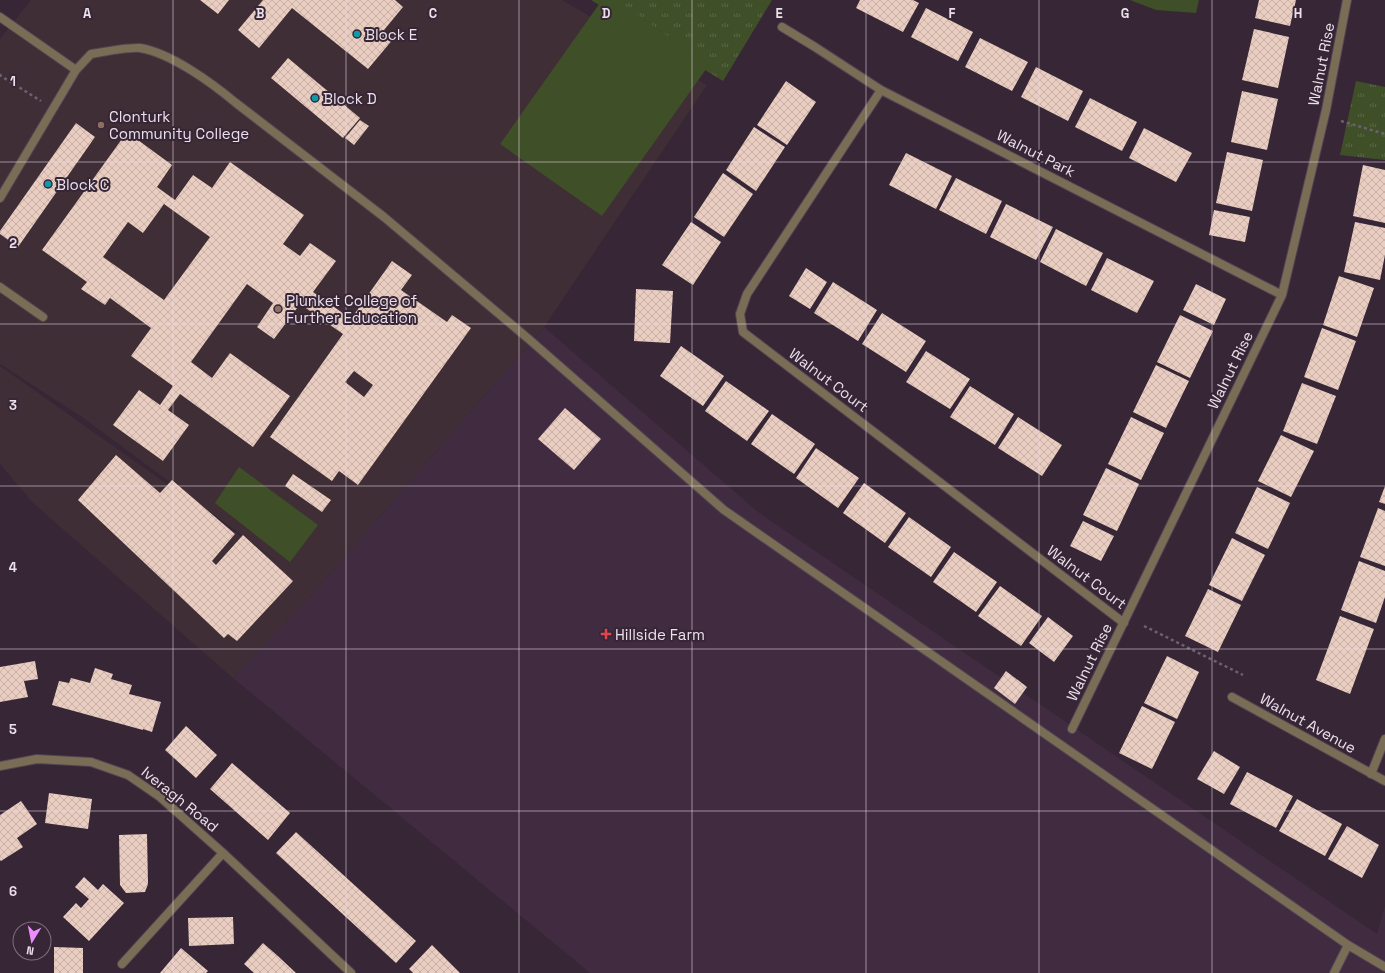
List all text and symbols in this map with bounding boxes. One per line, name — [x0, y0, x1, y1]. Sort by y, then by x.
text: A — [83, 5, 92, 22]
text: B — [256, 5, 265, 22]
text: C — [429, 5, 437, 22]
text: D — [602, 5, 611, 22]
text: E — [775, 5, 783, 22]
text: F — [949, 5, 956, 22]
text: G — [1121, 5, 1129, 22]
text: H — [1294, 5, 1302, 22]
street label: Walnut Rise — [1304, 21, 1338, 107]
place label: Block E — [365, 25, 417, 44]
marker: Block E — [352, 29, 362, 39]
text: 1 — [10, 73, 16, 90]
place label: Block D — [323, 89, 377, 108]
marker: Block D — [310, 93, 320, 103]
place label: Clonturk Community College — [109, 107, 249, 143]
marker: Clonturk Community College — [96, 120, 106, 130]
street label: Walnut Park — [994, 125, 1078, 181]
place label: Block C — [56, 175, 109, 194]
marker: Block C — [43, 179, 53, 189]
text: 2 — [9, 235, 17, 252]
place label: Plunket College of Further Education — [286, 291, 418, 327]
marker: Plunket College of Further Education — [273, 304, 283, 314]
street label: Walnut Rise — [1203, 328, 1257, 412]
street label: Walnut Court — [785, 344, 873, 416]
text: 3 — [9, 397, 17, 414]
street label: Walnut Court — [1043, 541, 1131, 613]
text: 4 — [9, 559, 17, 576]
street label: Walnut Rise — [1062, 620, 1116, 704]
place label: Hillside Farm — [615, 625, 705, 644]
marker: Hillside Farm — [600, 628, 612, 640]
street label: Walnut Avenue — [1257, 689, 1360, 757]
text: 5 — [9, 721, 17, 738]
street label: Iveragh Road — [138, 762, 222, 836]
text: 6 — [9, 883, 17, 900]
north arrow — [12, 921, 52, 961]
text: N — [25, 943, 35, 958]

